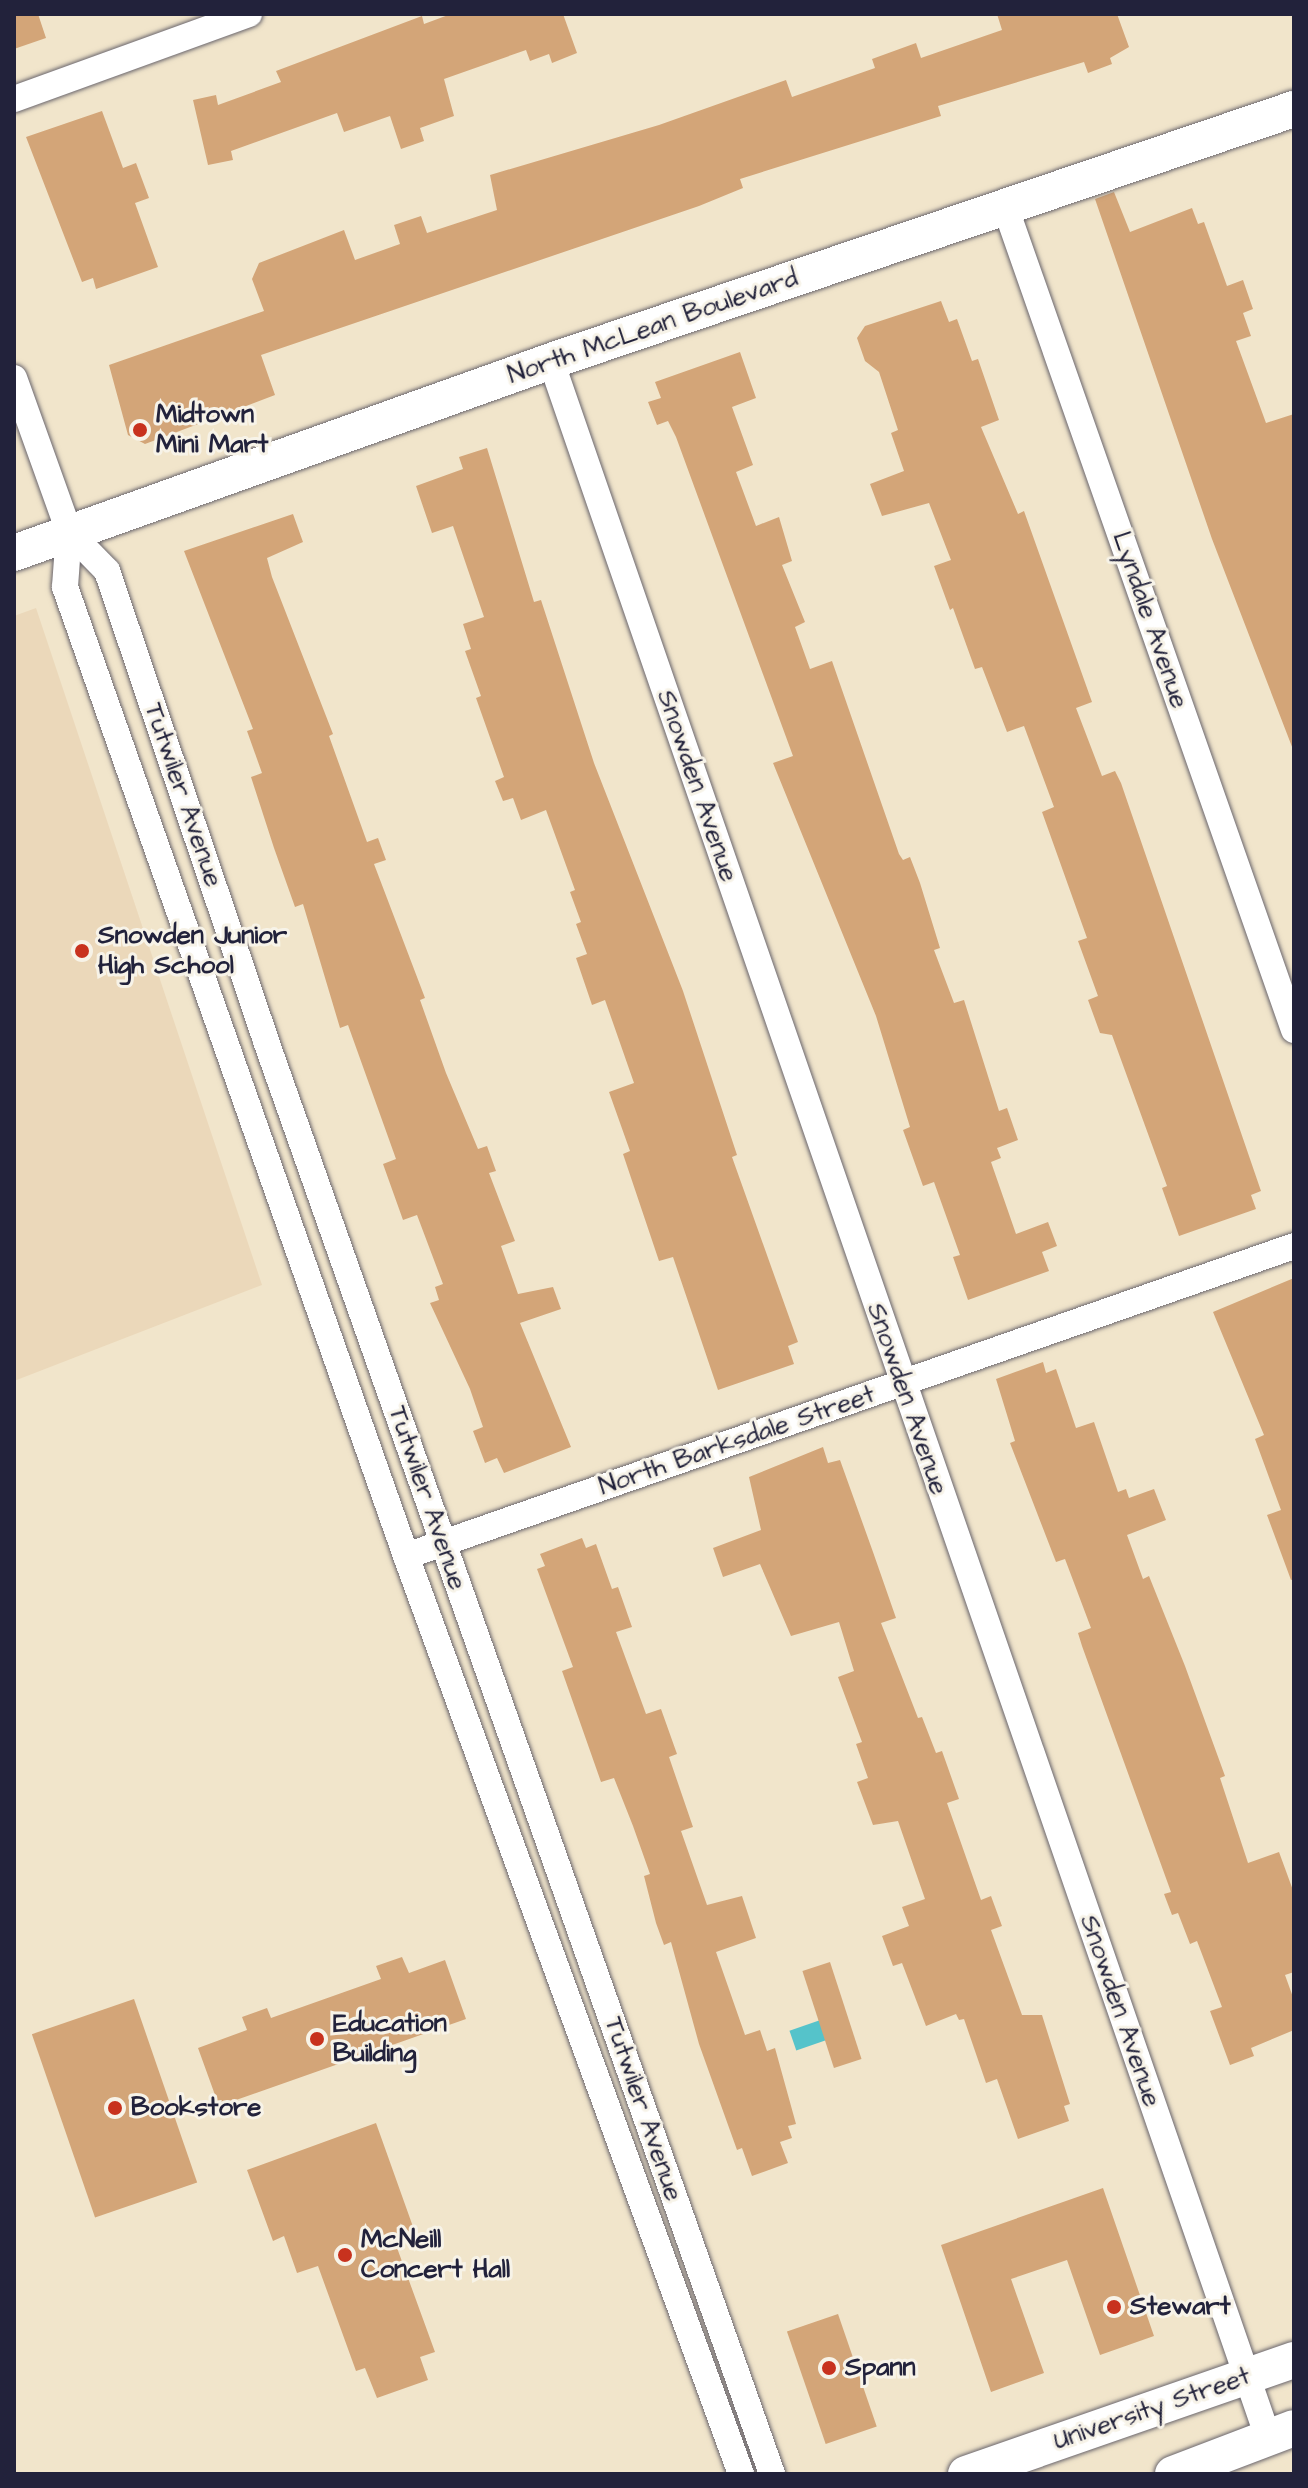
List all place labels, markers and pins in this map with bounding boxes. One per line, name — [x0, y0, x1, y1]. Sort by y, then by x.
place label: Midtown Mini Mart — [156, 399, 268, 460]
marker: Midtown Mini Mart — [131, 421, 149, 439]
place label: Snowden Junior High School — [98, 920, 287, 982]
marker: Snowden Junior High School — [73, 942, 91, 960]
place label: Education Building — [333, 2008, 447, 2070]
marker: Education Building — [308, 2030, 326, 2048]
place label: Bookstore — [131, 2092, 261, 2124]
marker: Bookstore — [106, 2099, 124, 2117]
place label: McNeill Concert Hall — [361, 2224, 510, 2286]
marker: McNeill Concert Hall — [336, 2246, 354, 2264]
place label: Stewart — [1130, 2291, 1230, 2323]
marker: Stewart — [1105, 2298, 1123, 2316]
place label: Spann — [845, 2352, 915, 2384]
marker: Spann — [820, 2359, 838, 2377]

